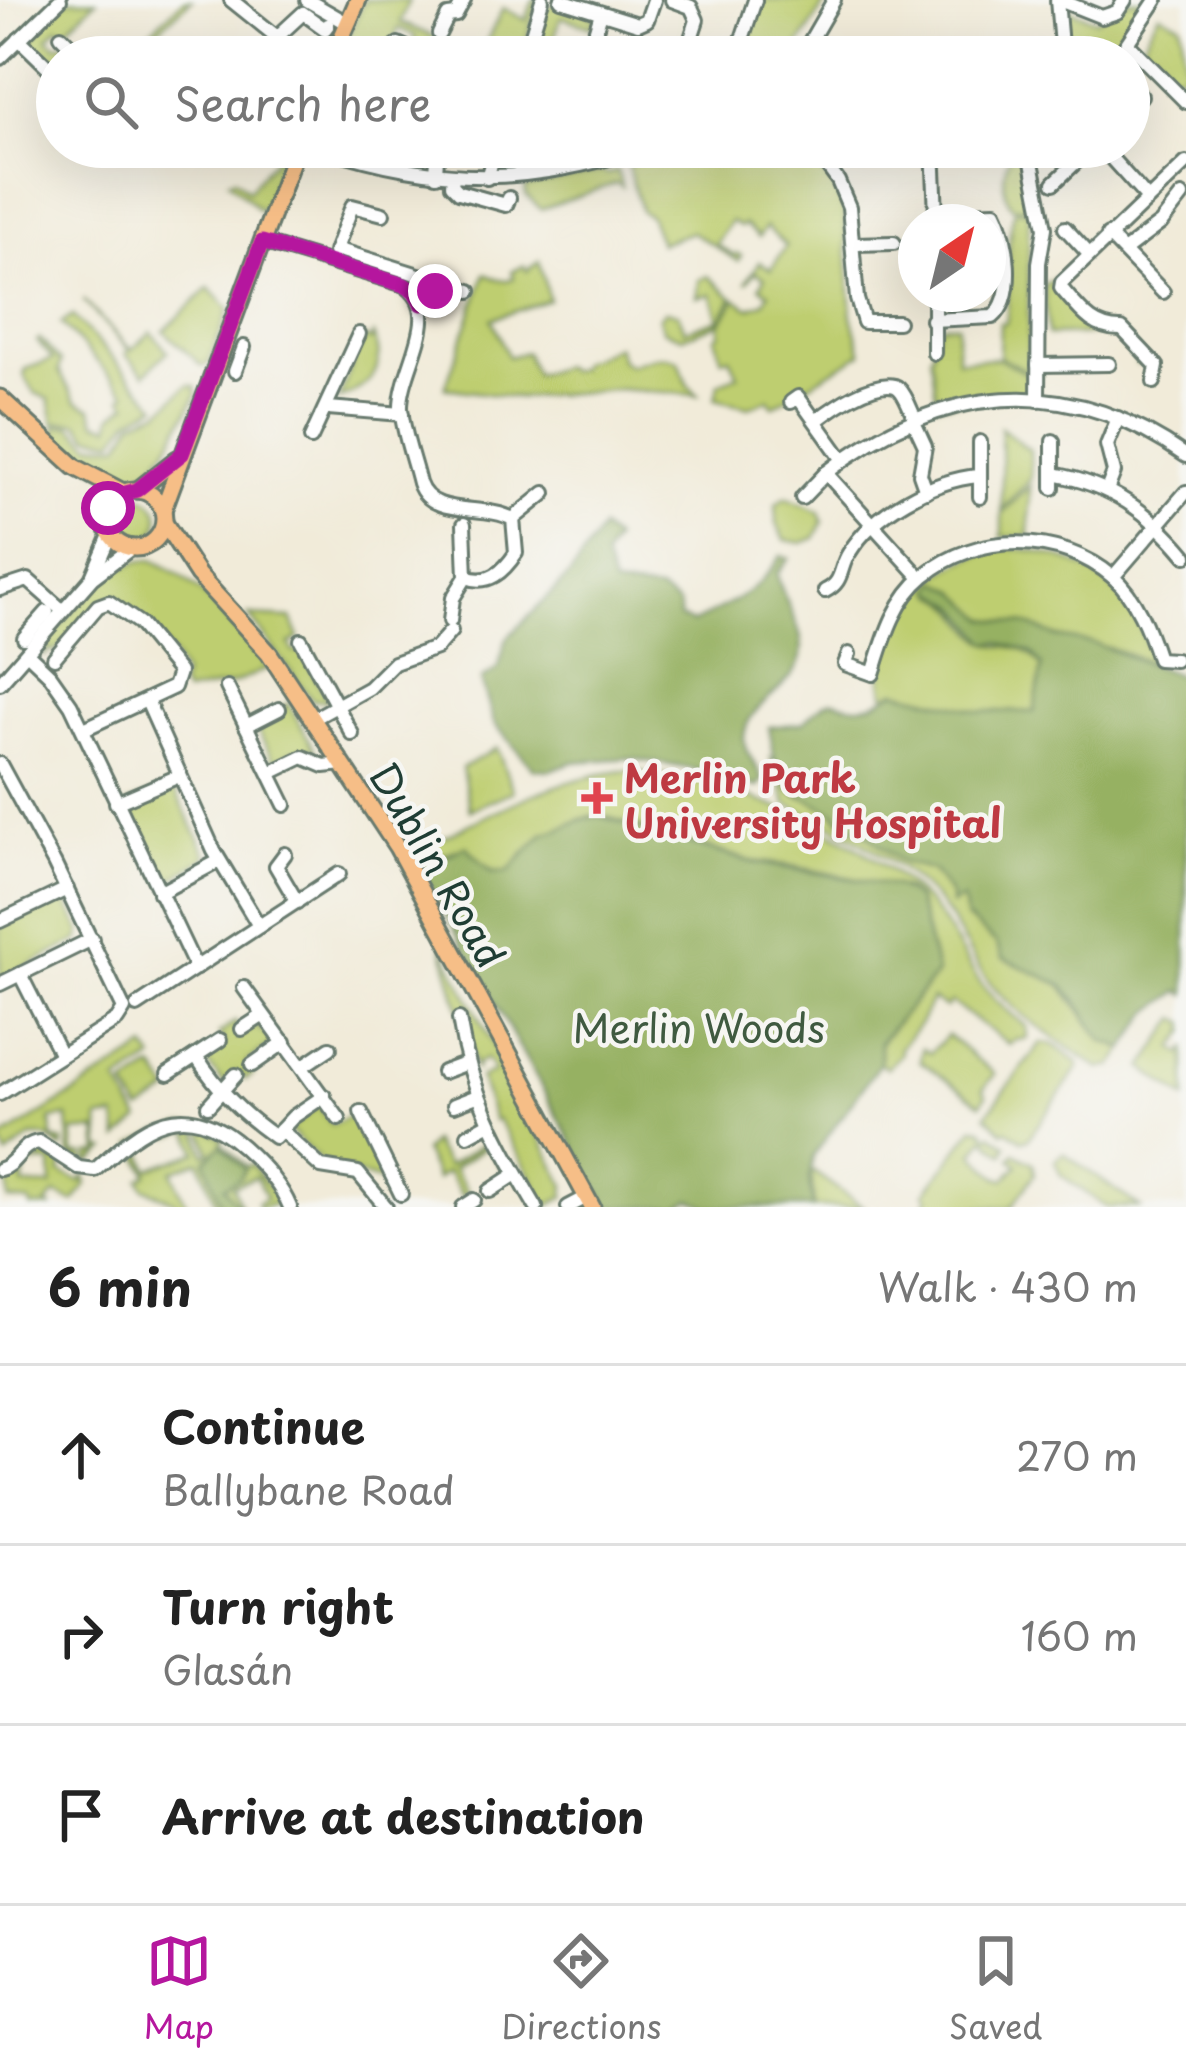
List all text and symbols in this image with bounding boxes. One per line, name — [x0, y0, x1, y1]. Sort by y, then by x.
search box — [36, 36, 1150, 168]
text: Search here — [174, 68, 431, 136]
icon: search — [78, 69, 144, 135]
north arrow — [898, 204, 1006, 312]
route end — [408, 264, 462, 318]
route start — [81, 481, 135, 535]
place label: Merlin Park University Hospital — [624, 747, 1001, 851]
street label: Dublin Road — [356, 750, 522, 978]
marker: Merlin Park University Hospital — [581, 782, 613, 814]
park label: Merlin Woods — [573, 997, 825, 1056]
text: 6 min — [48, 1247, 192, 1324]
text: Walk · 430 m — [878, 1256, 1138, 1315]
text: Continue — [162, 1391, 365, 1459]
icon: ahead — [48, 1422, 114, 1488]
text: 270 m — [1016, 1425, 1138, 1484]
text: Ballybane Road — [162, 1459, 455, 1518]
text: Turn right — [162, 1571, 394, 1639]
icon: right — [48, 1602, 114, 1668]
text: 160 m — [1021, 1605, 1138, 1664]
text: Glasán — [162, 1639, 293, 1698]
text: Arrive at destination — [162, 1781, 645, 1849]
icon: arrive — [48, 1782, 114, 1848]
tab: Map — [144, 1928, 214, 2050]
tab: Directions — [501, 1928, 662, 2050]
tab: Saved — [949, 1928, 1042, 2050]

